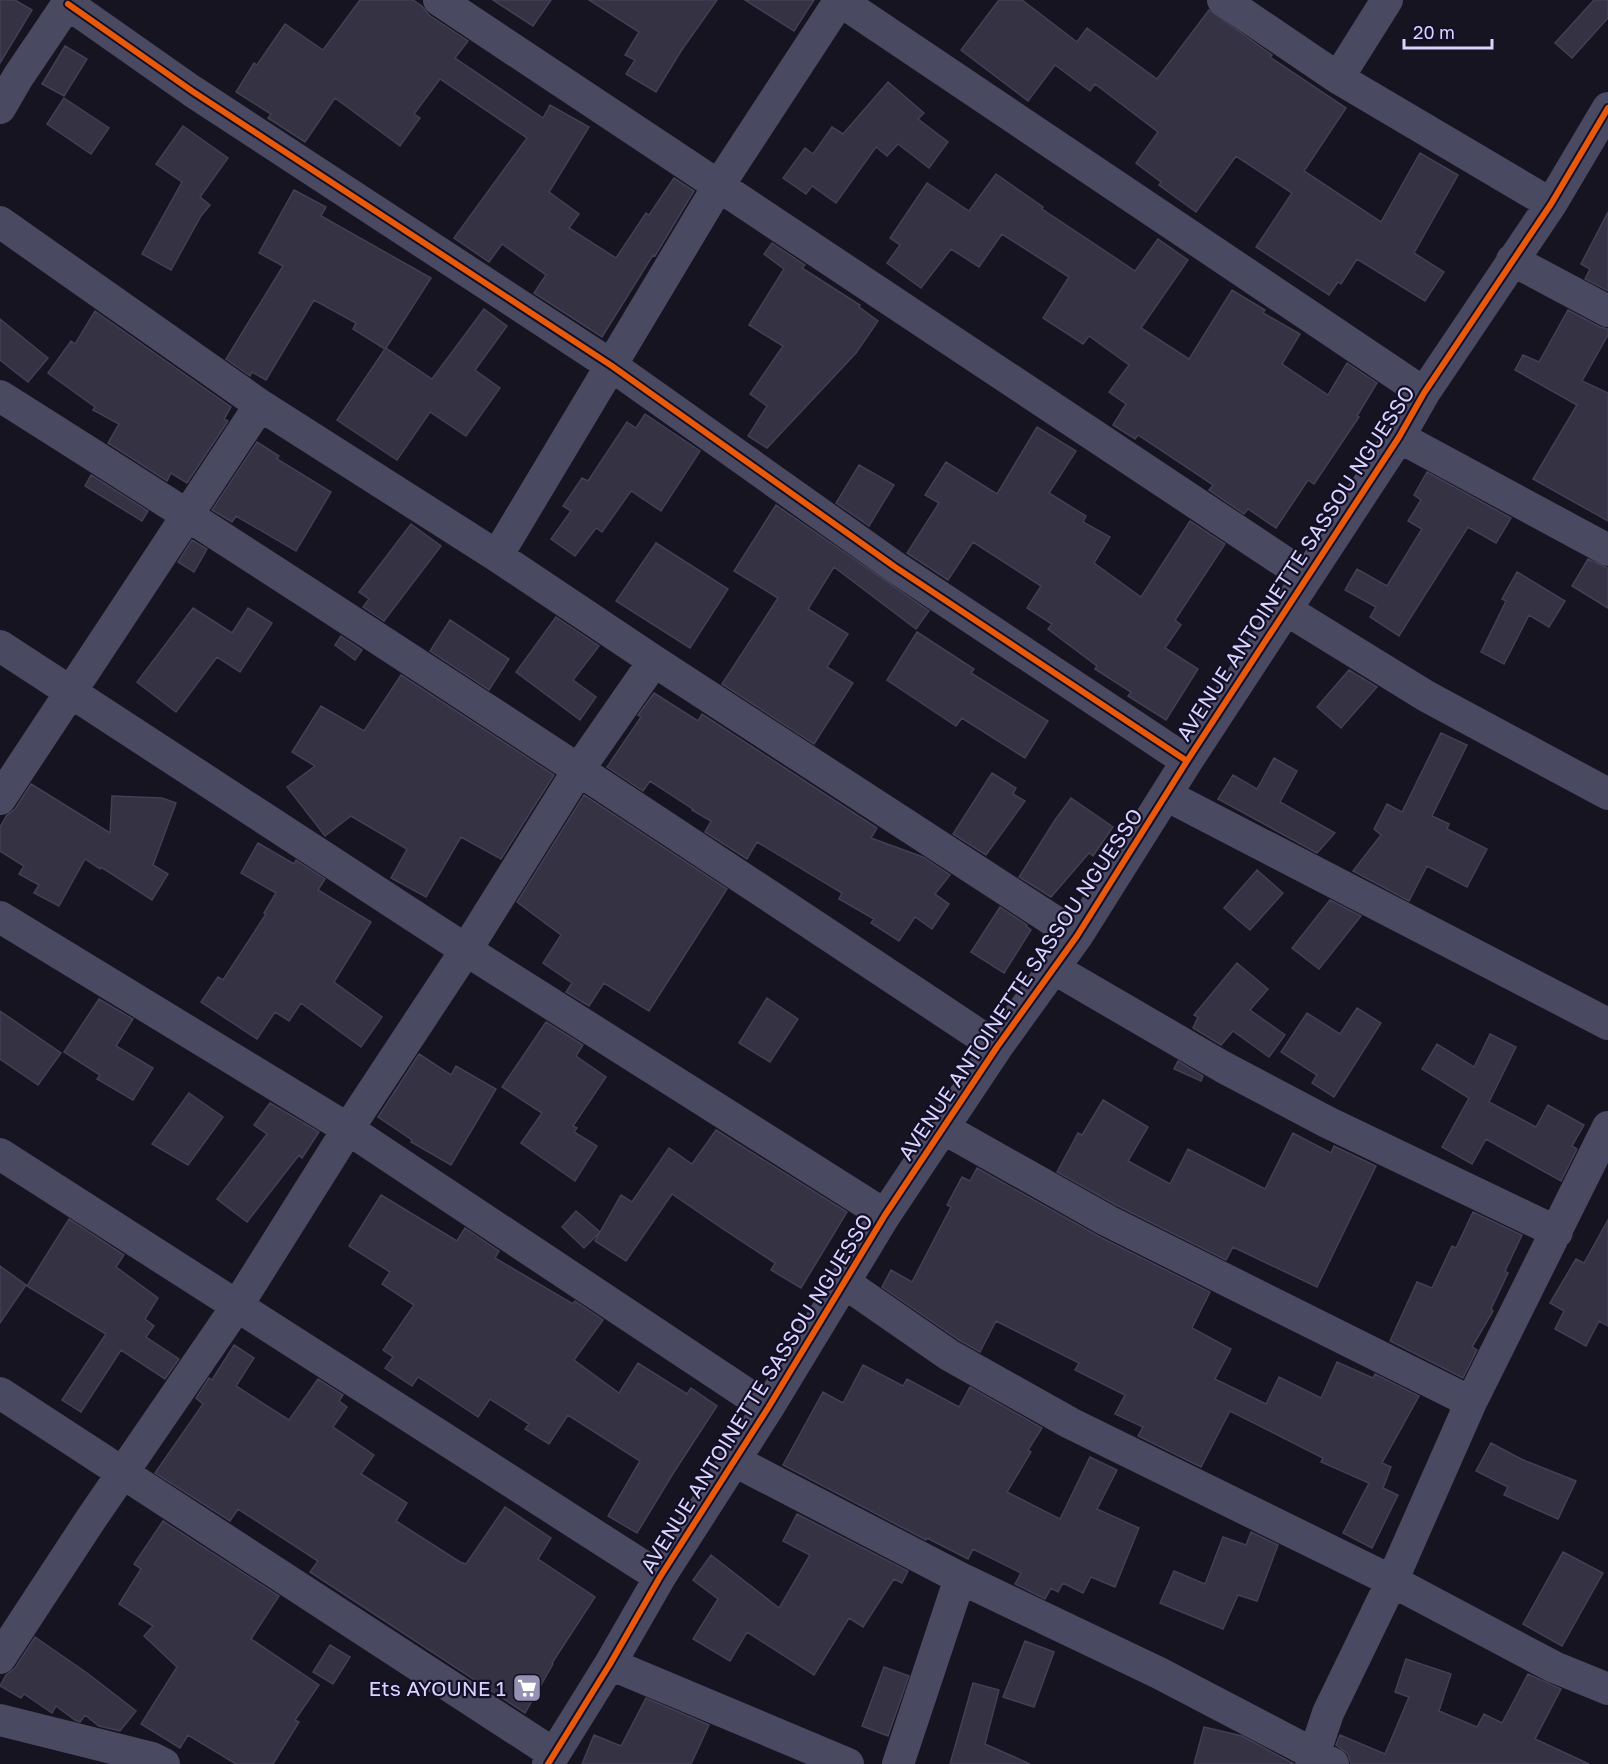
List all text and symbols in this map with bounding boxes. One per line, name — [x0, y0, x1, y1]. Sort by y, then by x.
scale bar — [1404, 12, 1492, 50]
text: 20 m — [1413, 21, 1455, 43]
street label: AVENUE ANTOINETTE SASSOU NGUESSO — [1170, 380, 1420, 746]
street label: AVENUE ANTOINETTE SASSOU NGUESSO — [892, 803, 1148, 1165]
street label: AVENUE ANTOINETTE SASSOU NGUESSO — [634, 1209, 878, 1577]
supermarket icon: Ets AYOUNE 1 — [511, 1672, 543, 1704]
place label: Ets AYOUNE 1 — [369, 1675, 506, 1701]

